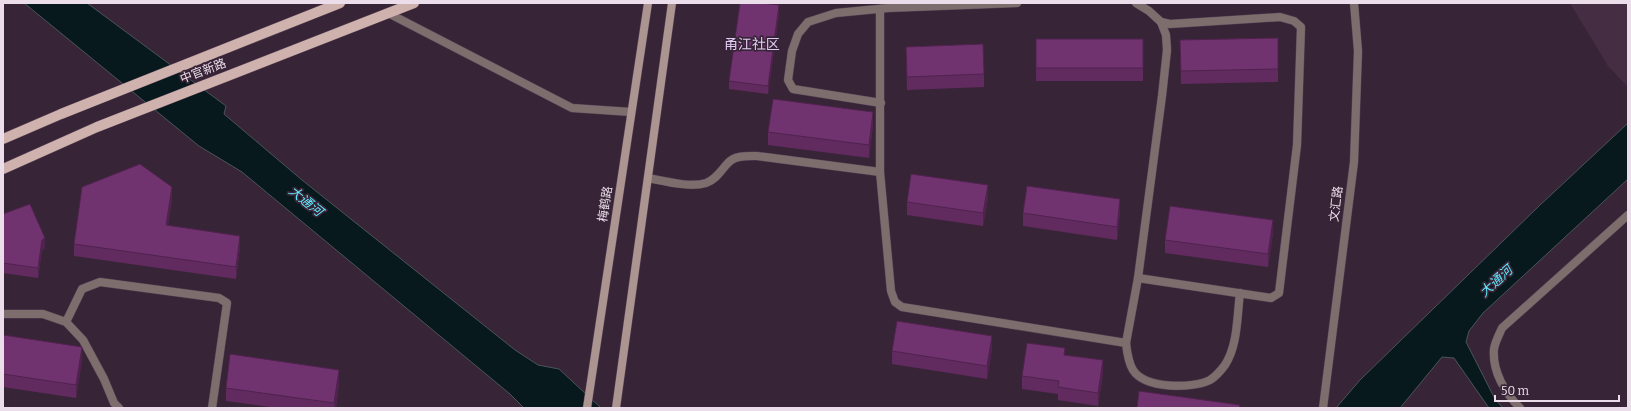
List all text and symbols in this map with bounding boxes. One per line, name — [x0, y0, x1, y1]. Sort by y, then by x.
district label: 甬江社区 — [724, 36, 780, 53]
street label: 中官新路 — [178, 56, 228, 86]
water label: 大通河 — [286, 183, 328, 221]
street label: 梅鹤路 — [595, 185, 615, 223]
street label: 文汇路 — [1327, 185, 1345, 223]
water label: 大通河 — [1476, 260, 1518, 300]
scale bar — [1495, 377, 1619, 403]
text: 50 m — [1501, 384, 1530, 398]

